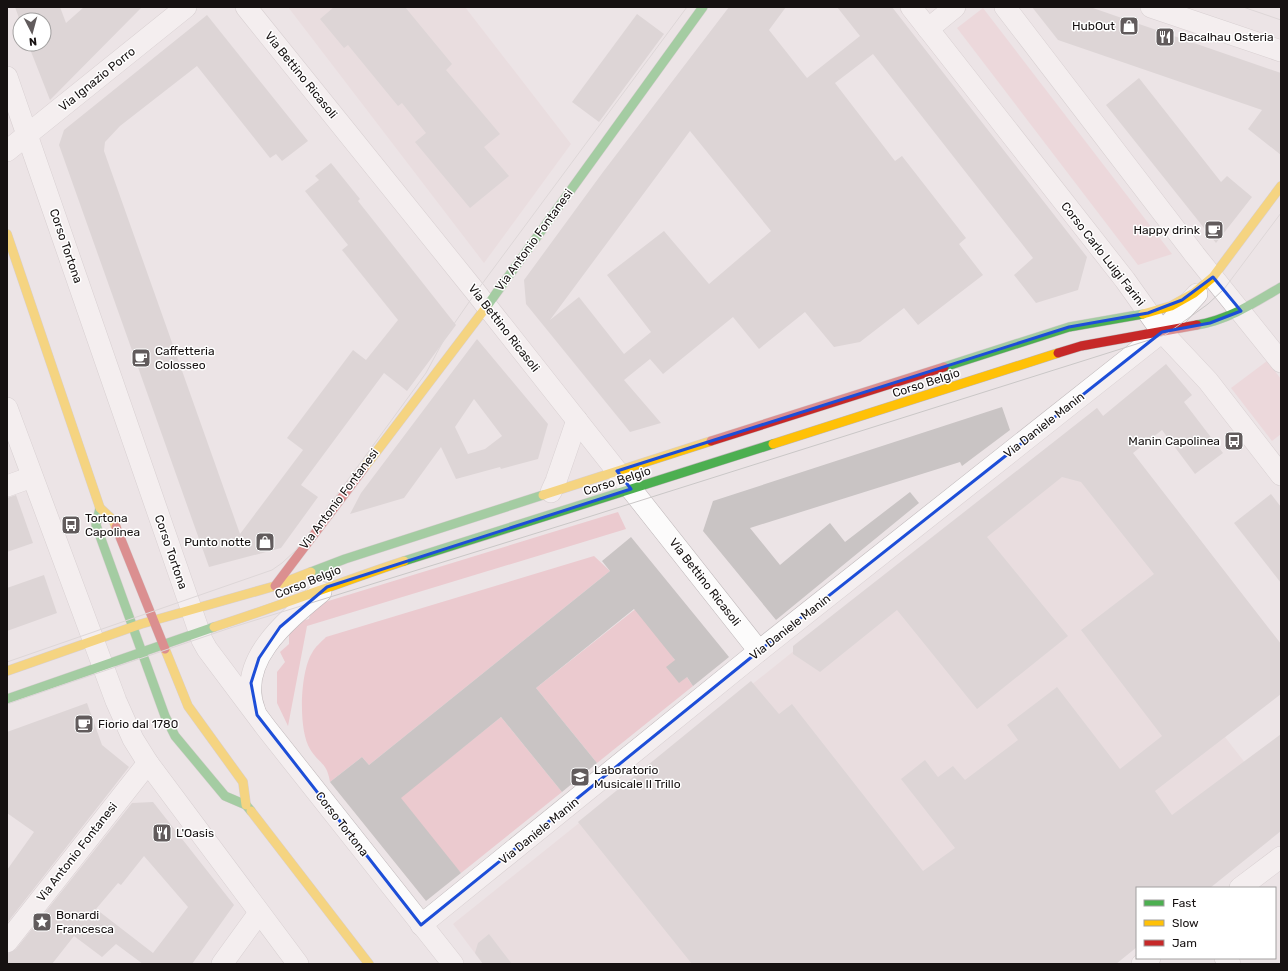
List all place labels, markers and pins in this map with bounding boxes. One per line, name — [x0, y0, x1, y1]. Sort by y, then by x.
shop icon: HubOut — [1118, 15, 1140, 37]
place label: HubOut — [1072, 19, 1115, 33]
restaurant icon: Bacalhau Osteria — [1154, 26, 1176, 48]
place label: Bacalhau Osteria — [1179, 30, 1274, 44]
cafe icon: Happy drink — [1203, 219, 1225, 241]
place label: Happy drink — [1133, 223, 1201, 237]
place label: Caffetteria Colosseo — [155, 344, 215, 372]
cafe icon: Caffetteria Colosseo — [130, 347, 152, 369]
bus stop icon: Manin Capolinea — [1223, 430, 1245, 452]
place label: Manin Capolinea — [1128, 434, 1220, 448]
place label: Tortona Capolinea — [85, 511, 140, 539]
bus stop icon: Tortona Capolinea — [60, 514, 82, 536]
shop icon: Punto notte — [254, 531, 276, 553]
place label: Punto notte — [184, 535, 251, 549]
cafe icon: Fiorio dal 1780 — [73, 713, 95, 735]
place label: Fiorio dal 1780 — [98, 717, 178, 731]
place label: Laboratorio Musicale Il Trillo — [594, 763, 681, 791]
school or university icon: Laboratorio Musicale Il Trillo — [569, 766, 591, 788]
restaurant icon: L'Oasis — [151, 822, 173, 844]
place label: L'Oasis — [176, 826, 214, 840]
place label: Bonardi Francesca — [56, 908, 114, 936]
place icon: Bonardi Francesca — [31, 911, 53, 933]

